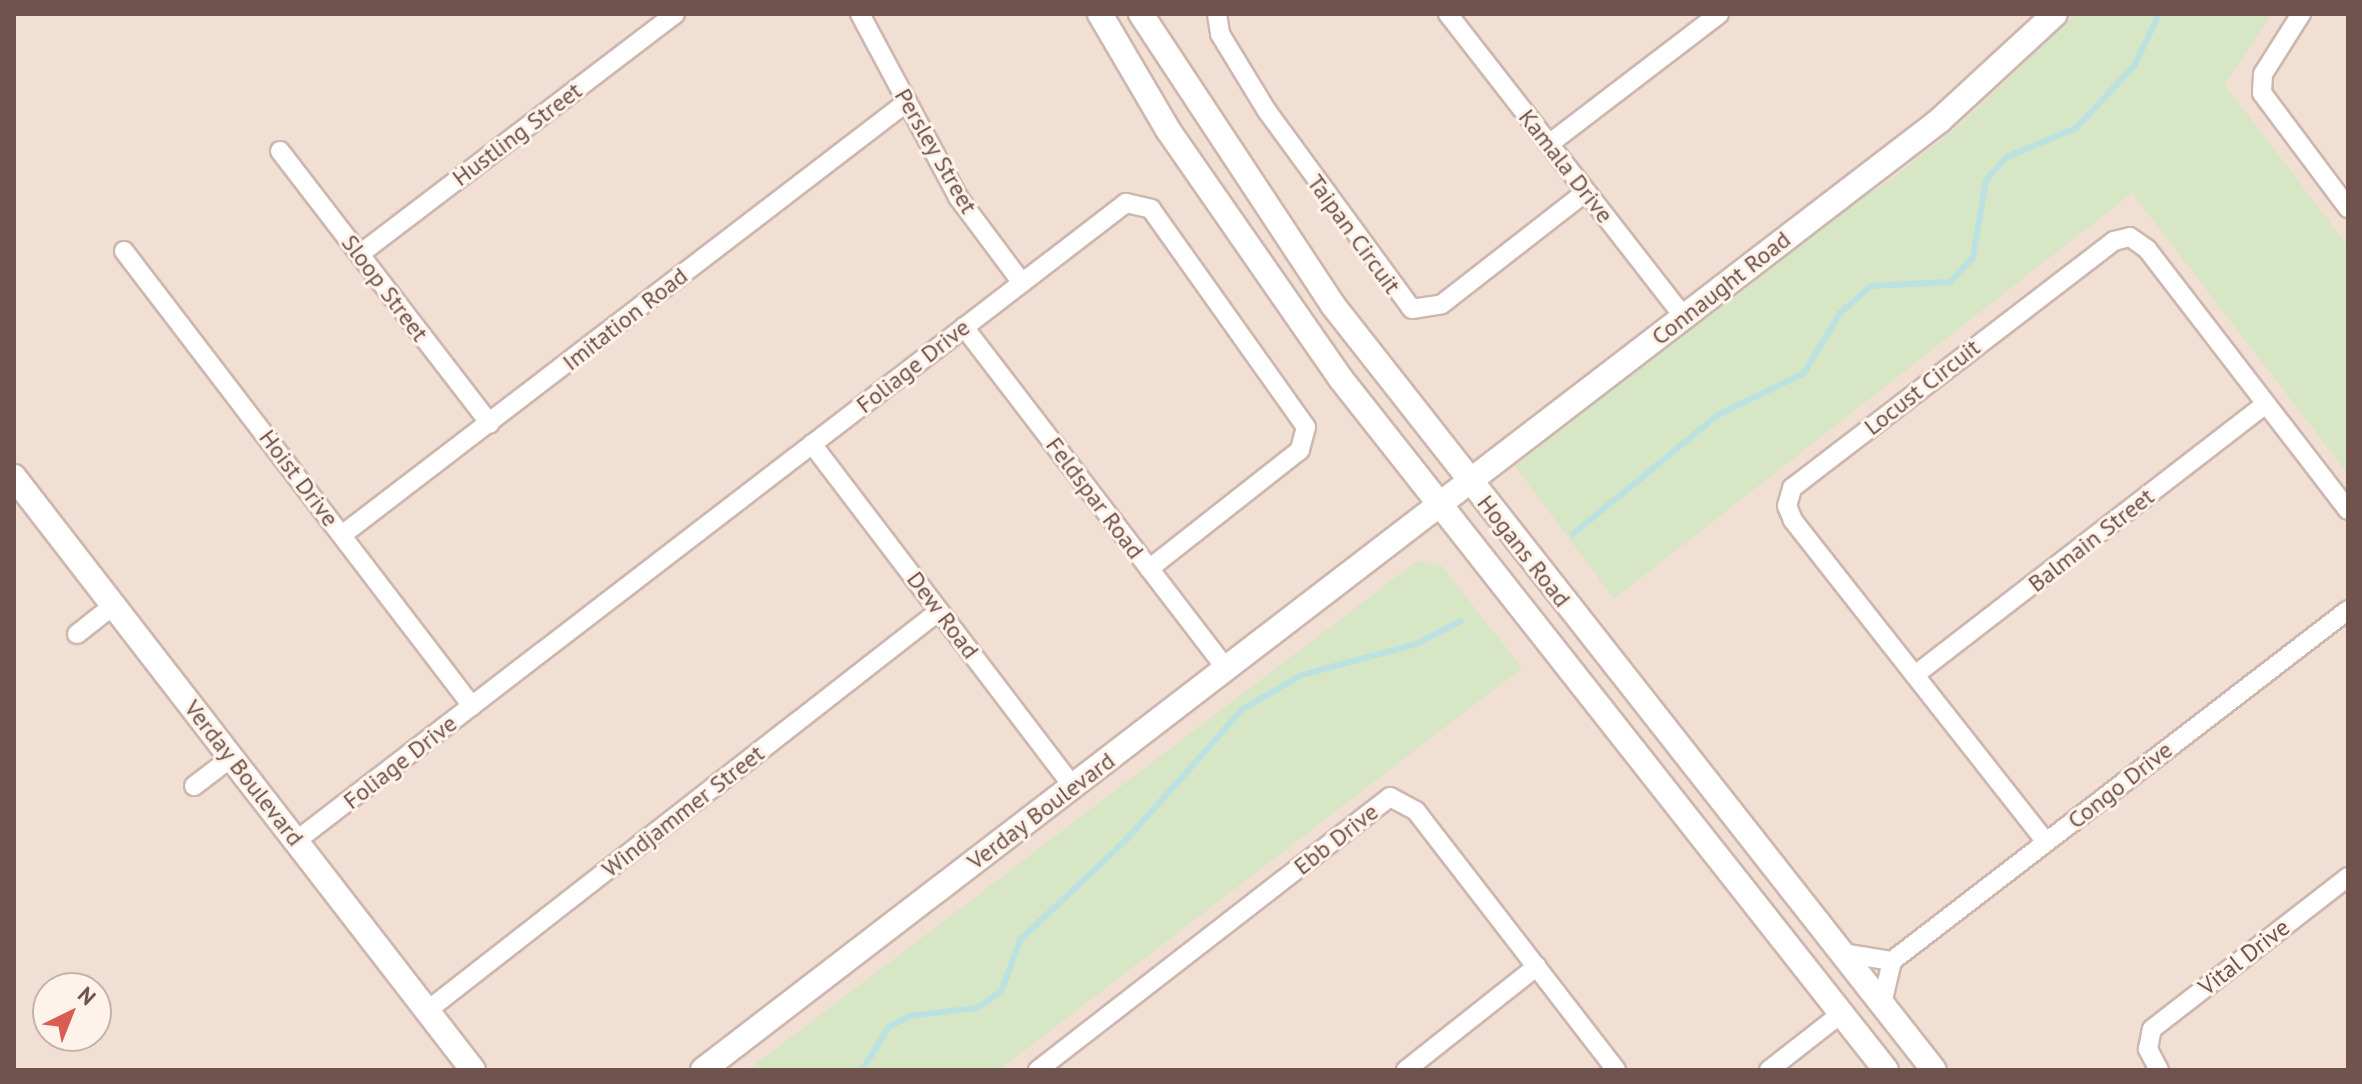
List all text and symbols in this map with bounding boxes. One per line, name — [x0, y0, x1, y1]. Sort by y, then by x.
street label: Hustling Street — [447, 76, 587, 192]
street label: Persley Street — [888, 83, 984, 219]
street label: Kamala Drive — [1513, 103, 1619, 229]
street label: Taipan Circuit — [1301, 169, 1407, 299]
street label: Connaught Road — [1646, 225, 1796, 351]
street label: Sloop Street — [336, 229, 434, 347]
street label: Imitation Road — [557, 261, 693, 377]
street label: Foliage Drive — [851, 313, 975, 419]
street label: Locust Circuit — [1858, 333, 1986, 441]
street label: Hoist Drive — [253, 424, 345, 532]
street label: Feldspar Road — [1040, 431, 1150, 565]
street label: Balmain Street — [2022, 482, 2160, 598]
street label: Hogans Road — [1471, 489, 1577, 613]
street label: Dew Road — [901, 565, 985, 665]
street label: Verday Boulevard — [178, 694, 310, 852]
street label: Foliage Drive — [338, 709, 462, 815]
street label: Congo Drive — [2062, 735, 2178, 835]
street label: Windjammer Street — [596, 739, 770, 883]
street label: Verday Boulevard — [961, 746, 1121, 876]
street label: Ebb Drive — [1288, 797, 1384, 881]
street label: Vital Drive — [2193, 913, 2295, 1001]
north arrow — [32, 972, 112, 1052]
text: N — [72, 981, 102, 1011]

